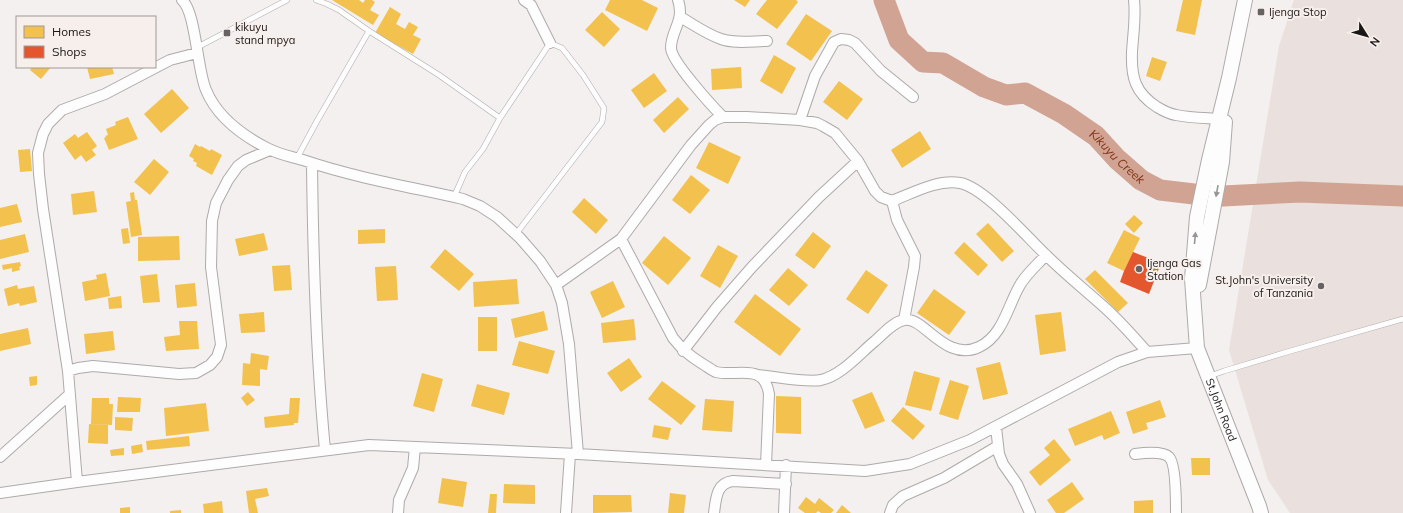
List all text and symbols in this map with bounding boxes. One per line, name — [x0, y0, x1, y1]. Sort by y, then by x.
place label: Ijenga Stop — [1269, 5, 1327, 19]
marker: Ijenga Stop — [1256, 7, 1266, 17]
legend — [16, 16, 156, 68]
north arrow — [1347, 16, 1387, 56]
place label: kikuyu stand mpya — [235, 20, 295, 47]
text: Homes — [52, 24, 91, 39]
marker: kikuyu stand mpya — [222, 28, 232, 38]
text: N — [1367, 34, 1383, 50]
text: Shops — [52, 44, 87, 59]
water label: Kikuyu Creek — [1087, 126, 1149, 187]
one-way arrow — [1214, 185, 1220, 197]
one-way arrow — [1192, 232, 1199, 244]
place label: Ijenga Gas Station — [1147, 256, 1201, 283]
marker: Ijenga Gas Station — [1134, 264, 1144, 274]
place label: St.John's University of Tanzania — [1215, 273, 1313, 300]
marker: St.John's University of Tanzania — [1316, 281, 1326, 291]
street label: St.John Road — [1203, 376, 1240, 443]

